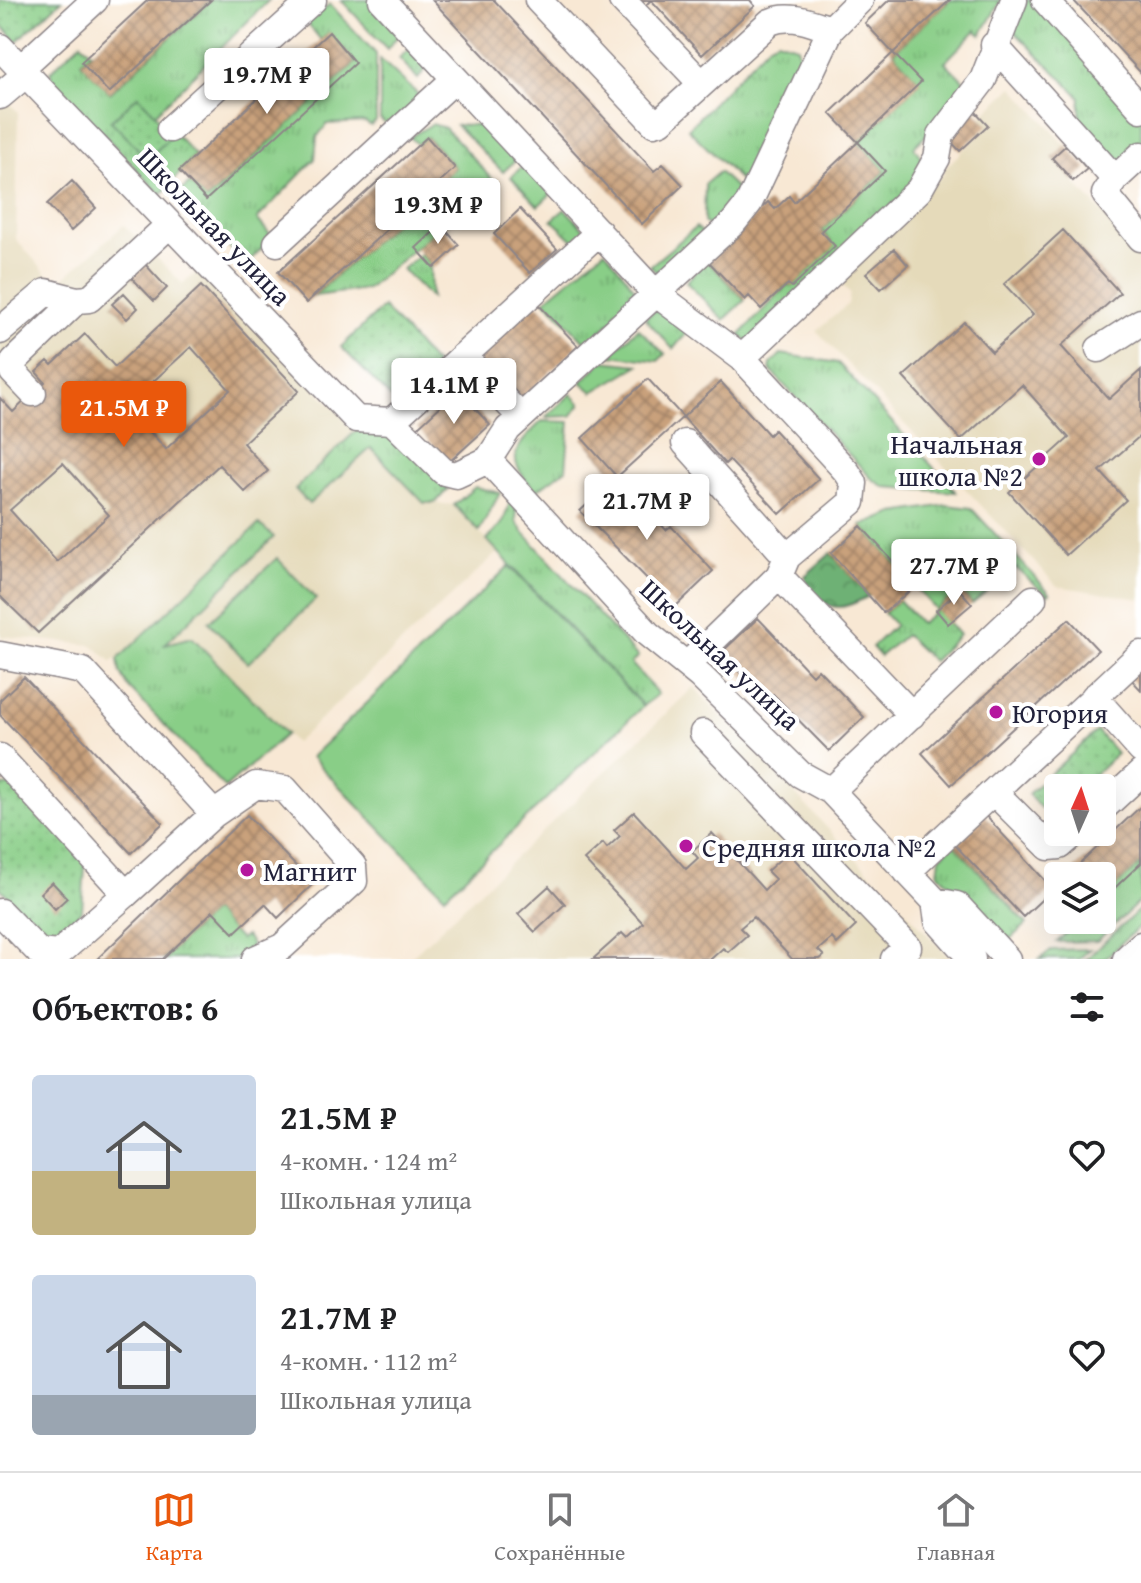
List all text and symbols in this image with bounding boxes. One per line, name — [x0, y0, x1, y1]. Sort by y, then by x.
pin: 19.7M ₽ — [193, 48, 341, 116]
text: 19.7M ₽ — [222, 54, 312, 93]
street label: Школьная улица — [129, 137, 302, 315]
pin: 19.3M ₽ — [364, 178, 512, 246]
text: 19.3M ₽ — [393, 184, 483, 223]
pin: 14.1M ₽ — [380, 358, 528, 426]
text: 14.1M ₽ — [409, 364, 499, 403]
pin: 21.5M ₽ — [50, 381, 198, 449]
text: 21.5M ₽ — [79, 387, 169, 426]
place label: Начальная школа №2 — [890, 423, 1023, 496]
marker: Начальная школа №2 — [1030, 450, 1048, 468]
pin: 21.7M ₽ — [573, 474, 721, 542]
text: 21.7M ₽ — [602, 480, 692, 519]
pin: 27.7M ₽ — [880, 539, 1028, 607]
text: 27.7M ₽ — [909, 545, 999, 584]
street label: Школьная улица — [632, 569, 811, 740]
place label: Югория — [1012, 692, 1108, 733]
marker: Югория — [987, 703, 1005, 721]
north arrow — [1044, 774, 1116, 846]
map controls — [1044, 774, 1116, 934]
place label: Средняя школа №2 — [702, 826, 936, 867]
marker: Средняя школа №2 — [677, 837, 695, 855]
place label: Магнит — [263, 850, 357, 891]
marker: Магнит — [238, 861, 256, 879]
button: layers — [1044, 862, 1116, 934]
text: Объектов: 6 — [32, 983, 218, 1032]
icon: filters — [1065, 985, 1109, 1029]
text: 21.5M ₽ — [280, 1092, 397, 1141]
icon: home — [96, 1107, 192, 1203]
icon: heart — [1065, 1133, 1109, 1177]
text: 4-комн. · 124 m² — [280, 1141, 457, 1180]
text: Школьная улица — [280, 1180, 472, 1219]
text: 21.7M ₽ — [280, 1292, 397, 1341]
icon: home — [96, 1307, 192, 1403]
icon: heart — [1065, 1333, 1109, 1377]
text: 4-комн. · 112 m² — [280, 1341, 457, 1380]
text: Школьная улица — [280, 1380, 472, 1419]
tab: Карта — [146, 1488, 203, 1568]
tab: Сохранённые — [494, 1488, 625, 1568]
tab: Главная — [917, 1488, 995, 1568]

